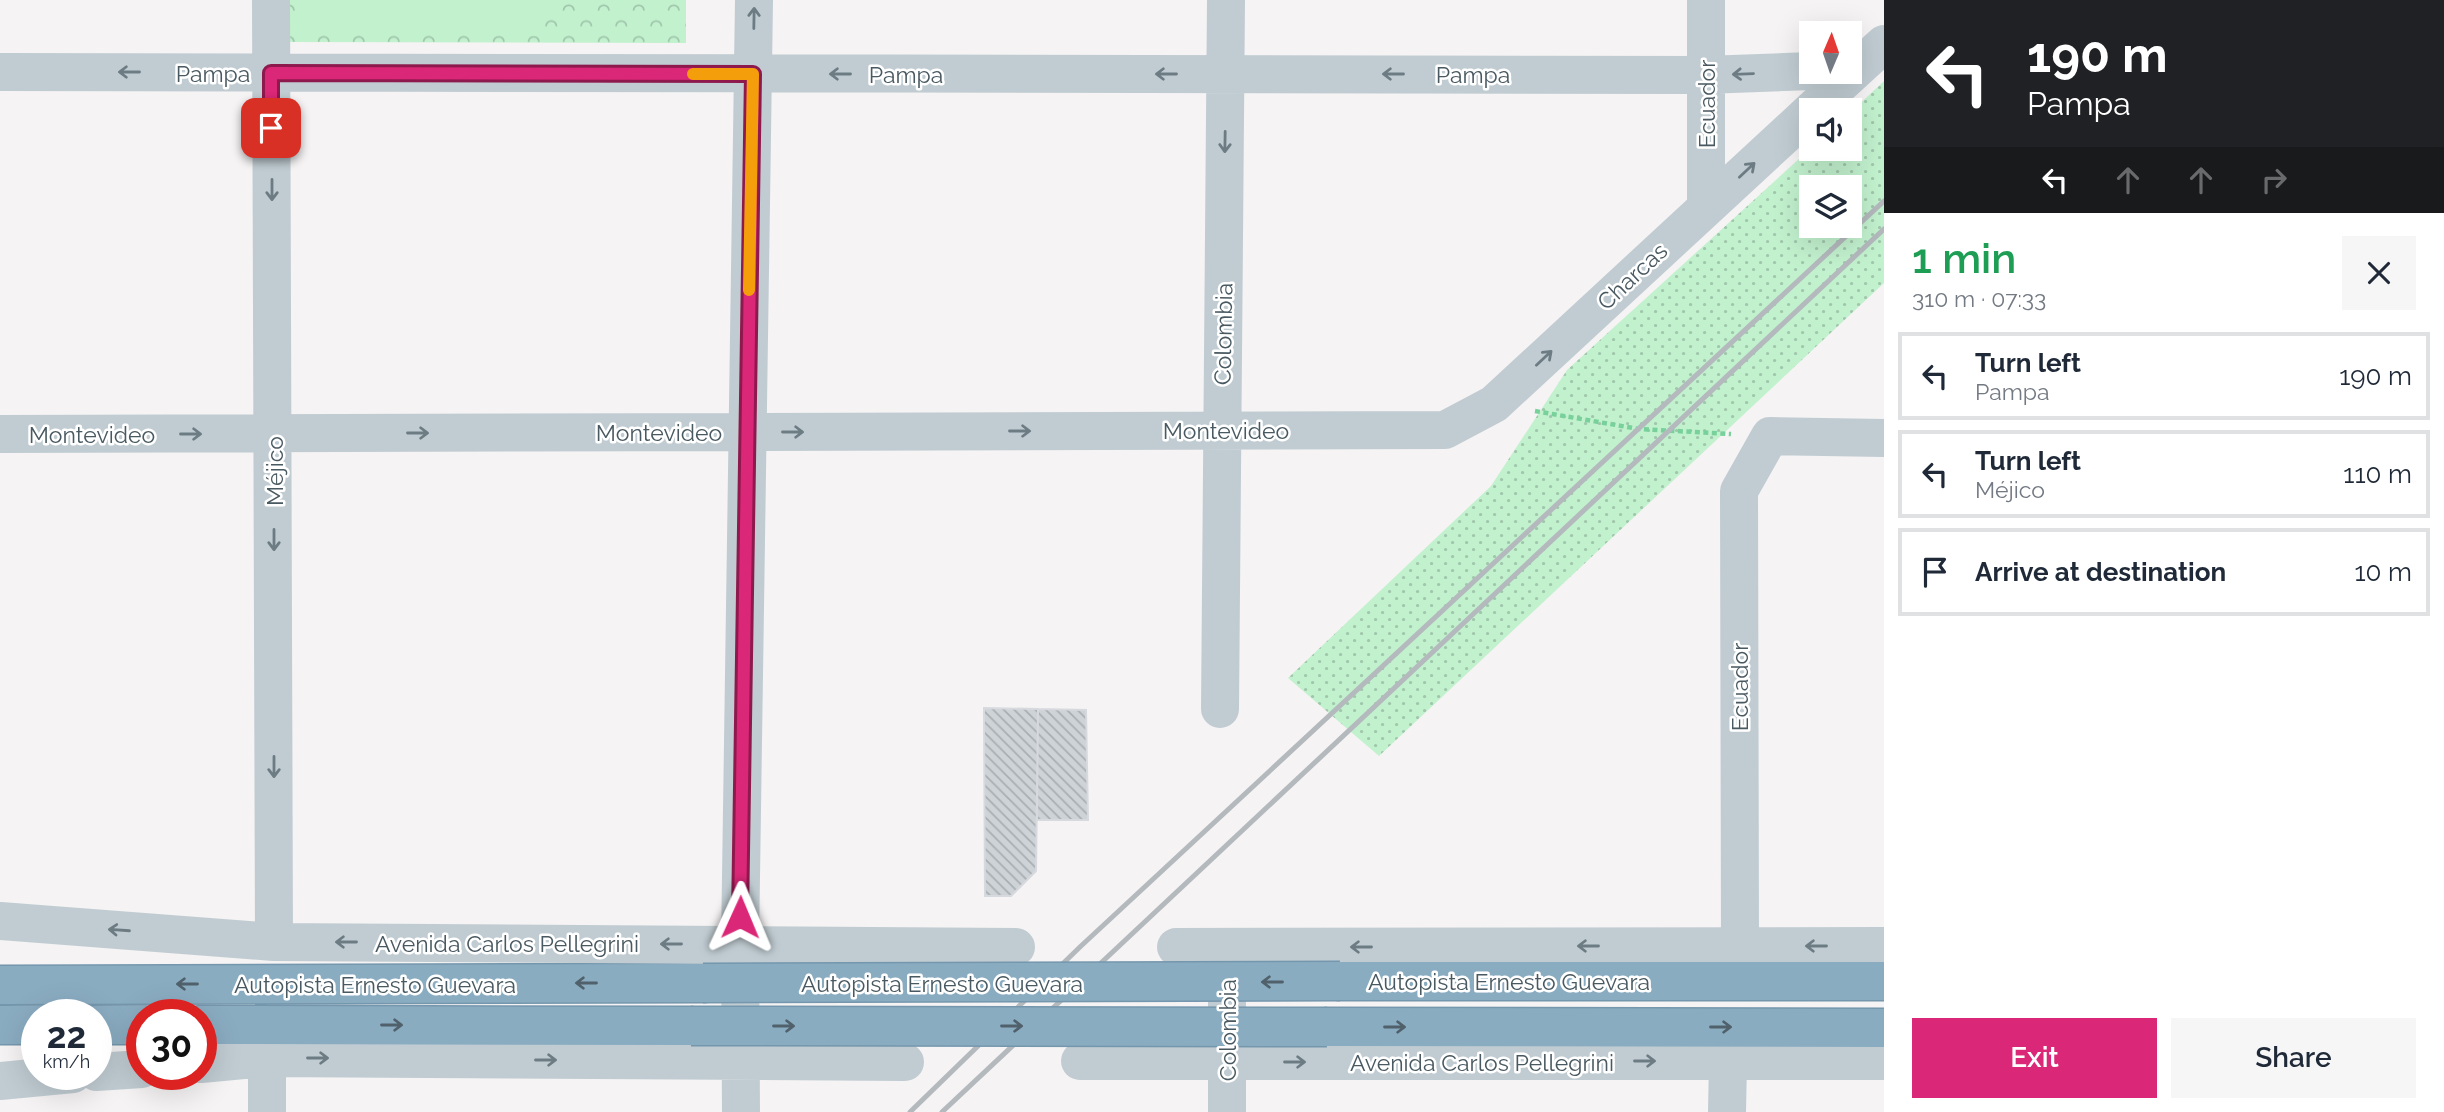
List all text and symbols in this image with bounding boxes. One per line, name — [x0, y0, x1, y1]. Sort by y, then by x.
one-way arrow — [747, 7, 760, 30]
north arrow — [1799, 21, 1862, 84]
map controls — [1799, 21, 1862, 238]
text: 190 m — [2027, 26, 2168, 83]
icon: left — [1912, 28, 2003, 119]
street label: Pampa — [176, 60, 250, 87]
street label: Ecuador — [1693, 60, 1720, 148]
street label: Pampa — [869, 61, 943, 88]
street label: Pampa — [1436, 61, 1510, 88]
one-way arrow — [118, 65, 141, 79]
one-way arrow — [829, 67, 852, 81]
one-way arrow — [1154, 67, 1177, 81]
one-way arrow — [1382, 67, 1405, 81]
one-way arrow — [1732, 67, 1755, 80]
text: Pampa — [2027, 85, 2131, 122]
pin — [241, 98, 301, 158]
button: sound — [1799, 98, 1862, 161]
icon: arrive — [252, 109, 290, 147]
one-way arrow — [1218, 130, 1232, 153]
icon: left — [2036, 161, 2074, 199]
icon: ahead — [2109, 161, 2147, 199]
icon: ahead — [2182, 161, 2220, 199]
icon: right — [2255, 161, 2293, 199]
one-way arrow — [1738, 162, 1756, 178]
button: layers — [1799, 175, 1862, 238]
one-way arrow — [265, 178, 279, 201]
text: 1 min — [1912, 234, 2016, 283]
button: close — [2342, 236, 2416, 310]
street label: Charcas — [1591, 237, 1673, 315]
street label: Colombia — [1209, 283, 1237, 385]
text: 310 m · 07:33 — [1912, 285, 2046, 312]
text: Turn left — [1975, 348, 2081, 378]
one-way arrow — [1535, 349, 1552, 366]
icon: left — [1916, 357, 1954, 395]
text: 190 m — [2339, 361, 2412, 391]
text: Pampa — [1975, 378, 2050, 405]
street label: Montevideo — [1163, 417, 1289, 444]
street label: Montevideo — [596, 419, 722, 446]
street label: Montevideo — [29, 421, 155, 448]
one-way arrow — [1008, 424, 1031, 438]
one-way arrow — [781, 425, 804, 439]
one-way arrow — [406, 426, 429, 440]
one-way arrow — [179, 427, 202, 440]
street label: Méjico — [261, 436, 288, 506]
text: Turn left — [1975, 446, 2081, 476]
icon: left — [1916, 455, 1954, 493]
text: 110 m — [2343, 459, 2412, 489]
text: Méjico — [1975, 476, 2045, 503]
one-way arrow — [267, 528, 281, 551]
icon: arrive — [1916, 553, 1954, 591]
text: Arrive at destination — [1975, 557, 2226, 587]
text: 10 m — [2354, 557, 2412, 587]
street label: Ecuador — [1726, 643, 1753, 731]
one-way arrow — [267, 756, 281, 779]
position arrow — [703, 880, 777, 954]
one-way arrow — [108, 923, 131, 936]
street label: Avenida Carlos Pellegrini — [375, 930, 639, 957]
one-way arrow — [335, 935, 358, 949]
one-way arrow — [660, 937, 683, 951]
one-way arrow — [1577, 939, 1600, 953]
one-way arrow — [1805, 939, 1828, 953]
one-way arrow — [1350, 940, 1373, 954]
street label: Autopista Ernesto Guevara — [1368, 968, 1650, 995]
street label: Autopista Ernesto Guevara — [801, 970, 1083, 997]
street label: Autopista Ernesto Guevara — [234, 971, 516, 998]
one-way arrow — [1261, 975, 1284, 989]
one-way arrow — [575, 976, 598, 990]
one-way arrow — [176, 977, 199, 991]
street label: Colombia — [1214, 979, 1241, 1081]
speed limit sign: 30 — [126, 999, 217, 1090]
text: 22 — [47, 1015, 86, 1056]
one-way arrow — [380, 1018, 403, 1032]
button: Exit — [1912, 1018, 2157, 1098]
button: Share — [2171, 1018, 2416, 1098]
one-way arrow — [772, 1019, 795, 1033]
one-way arrow — [1000, 1019, 1023, 1033]
one-way arrow — [1383, 1020, 1406, 1034]
one-way arrow — [1709, 1020, 1732, 1034]
street label: Avenida Carlos Pellegrini — [1350, 1049, 1614, 1076]
text: km/h — [43, 1051, 90, 1072]
one-way arrow — [307, 1051, 330, 1065]
one-way arrow — [534, 1053, 557, 1067]
one-way arrow — [1634, 1054, 1657, 1068]
one-way arrow — [1284, 1055, 1307, 1069]

